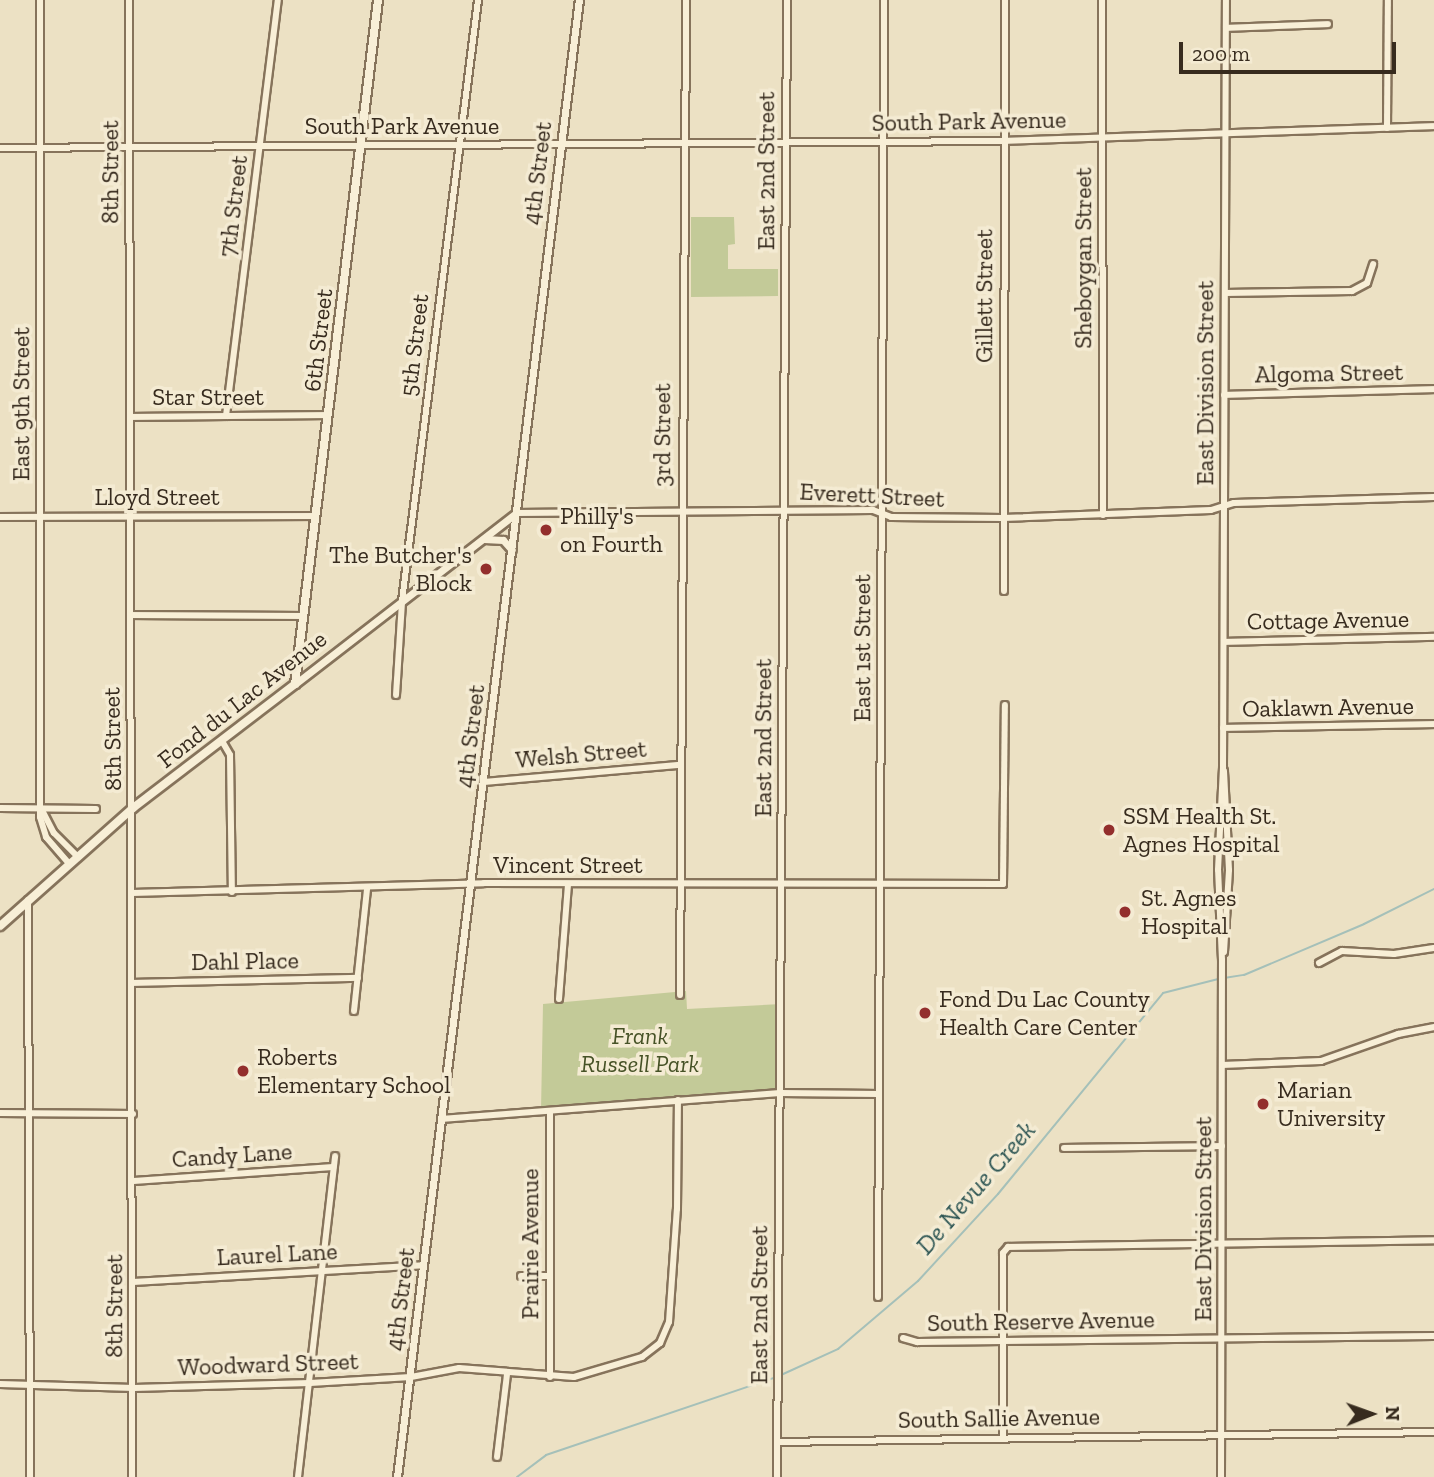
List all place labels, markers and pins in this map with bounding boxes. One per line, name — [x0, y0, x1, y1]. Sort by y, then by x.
place label: Philly's on Fourth — [560, 502, 663, 558]
marker: Philly's on Fourth — [538, 522, 554, 538]
place label: The Butcher's Block — [329, 541, 472, 597]
marker: The Butcher's Block — [478, 561, 494, 577]
place label: SSM Health St. Agnes Hospital — [1123, 802, 1280, 858]
marker: SSM Health St. Agnes Hospital — [1101, 822, 1117, 838]
place label: St. Agnes Hospital — [1141, 884, 1237, 940]
marker: St. Agnes Hospital — [1115, 902, 1135, 922]
place label: Fond Du Lac County Health Care Center — [939, 985, 1150, 1041]
marker: Fond Du Lac County Health Care Center — [917, 1005, 933, 1021]
place label: Roberts Elementary School — [257, 1043, 451, 1099]
marker: Roberts Elementary School — [235, 1063, 251, 1079]
place label: Marian University — [1277, 1076, 1385, 1132]
marker: Marian University — [1255, 1096, 1271, 1112]

